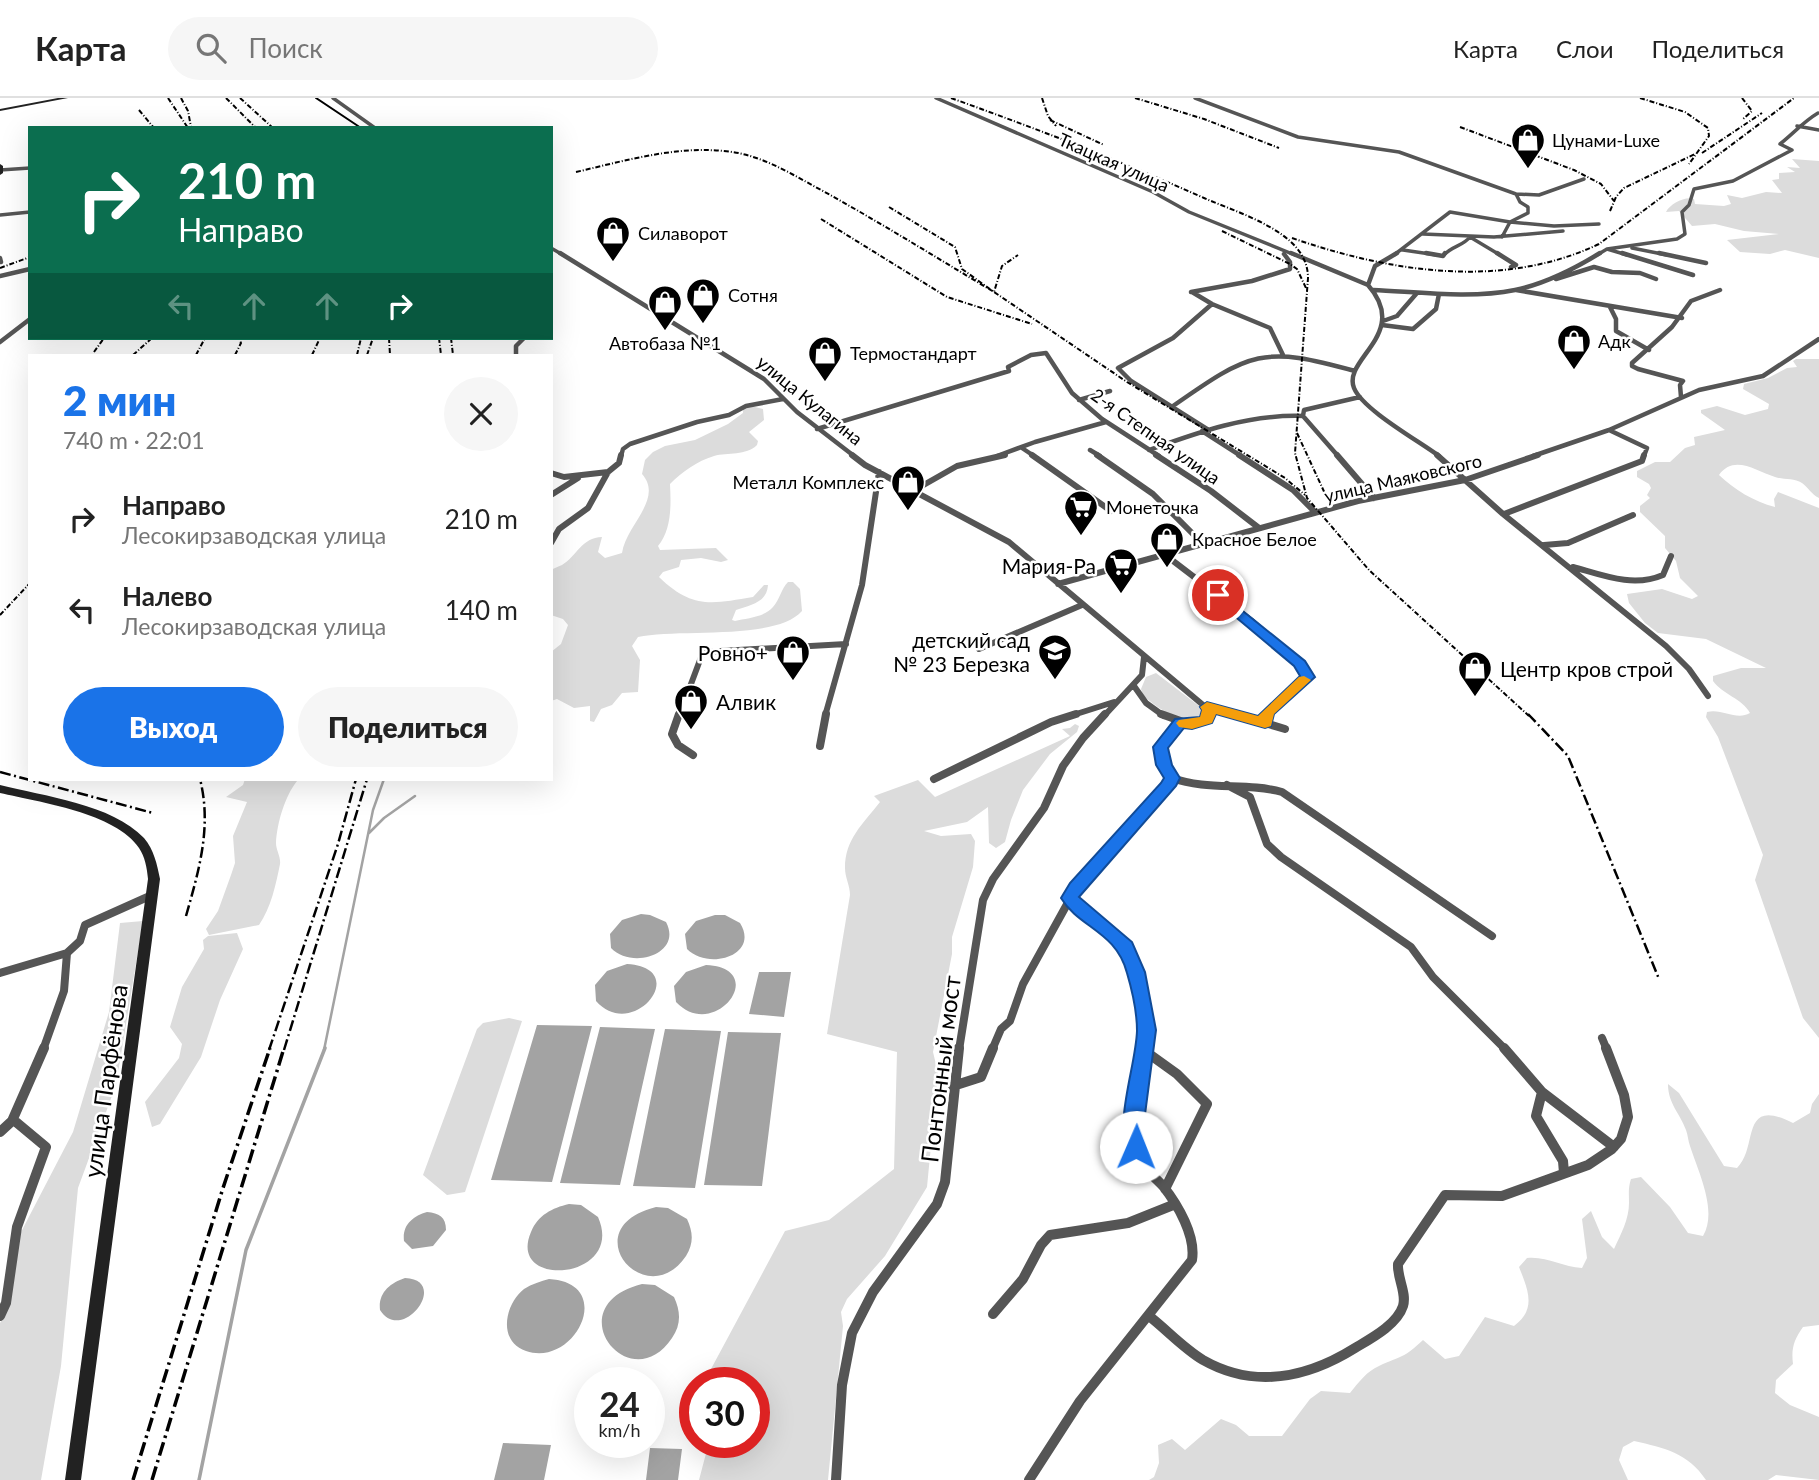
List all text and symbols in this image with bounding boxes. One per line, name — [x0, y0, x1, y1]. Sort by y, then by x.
search box — [168, 17, 658, 80]
text: Карта — [35, 28, 126, 68]
icon: search — [192, 29, 230, 67]
text: Поиск — [248, 32, 323, 64]
text: Карта — [1453, 34, 1518, 63]
text: Слои — [1556, 34, 1613, 63]
text: Поделиться — [1651, 34, 1784, 63]
shop icon: Цунами-Luxe — [1509, 121, 1547, 170]
street label: Ткацкая улица — [1055, 128, 1173, 196]
place label: Цунами-Luxe — [1552, 129, 1660, 151]
text: 210 m — [178, 151, 316, 209]
icon: right — [63, 154, 154, 245]
text: Направо — [178, 210, 304, 249]
shop icon: Силаворот — [594, 214, 632, 263]
place label: Силаворот — [638, 222, 728, 244]
shop icon: Сотня — [684, 276, 722, 325]
shop icon: Автобаза №1 — [646, 283, 684, 332]
place label: Сотня — [728, 284, 778, 306]
icon: left — [162, 287, 200, 325]
icon: ahead — [235, 287, 273, 325]
icon: ahead — [308, 287, 346, 325]
icon: right — [381, 287, 419, 325]
shop icon: Адк — [1555, 322, 1593, 371]
place label: Адк — [1598, 330, 1631, 352]
place label: Автобаза №1 — [609, 332, 721, 354]
shop icon: Термостандарт — [806, 334, 844, 383]
place label: Термостандарт — [850, 342, 977, 364]
street label: улица Кулагина — [753, 351, 867, 449]
text: 2 мин — [63, 375, 177, 425]
button: close — [444, 377, 518, 451]
street label: 2-я Степная улица — [1087, 383, 1225, 489]
text: 740 m · 22:01 — [63, 426, 205, 454]
street label: улица Маяковского — [1322, 449, 1484, 507]
shop icon: Металл Комплекс — [889, 463, 927, 512]
place label: Металл Комплекс — [733, 471, 884, 493]
supermarket icon: Монеточка — [1062, 488, 1100, 537]
text: Направо — [122, 489, 226, 521]
place label: Монеточка — [1106, 496, 1199, 518]
icon: right — [63, 500, 101, 538]
text: 210 m — [445, 503, 518, 535]
shop icon: Красное Белое — [1148, 520, 1186, 569]
text: Лесокирзаводская улица — [122, 521, 386, 549]
place label: Красное Белое — [1192, 528, 1317, 550]
supermarket icon: Мария-Ра — [1102, 546, 1140, 595]
place label: Мария-Ра — [1002, 553, 1096, 578]
pin — [1188, 565, 1248, 625]
icon: arrive — [1199, 576, 1237, 614]
text: Налево — [122, 580, 212, 612]
icon: left — [63, 591, 101, 629]
text: 140 m — [445, 594, 518, 626]
text: Лесокирзаводская улица — [122, 612, 386, 640]
place label: детский сад № 23 Березка — [893, 627, 1030, 676]
school or university icon: детский сад № 23 Березка — [1036, 632, 1074, 681]
shop icon: Ровно+ — [774, 633, 812, 682]
place label: Ровно+ — [698, 640, 768, 665]
shop icon: Центр кров строй — [1456, 649, 1494, 698]
place label: Центр кров строй — [1500, 656, 1673, 681]
shop icon: Алвик — [672, 682, 710, 731]
button: Выход — [63, 687, 284, 767]
button: Поделиться — [298, 687, 518, 767]
place label: Алвик — [716, 689, 776, 714]
street label: Понтонный мост — [914, 974, 966, 1164]
street label: улица Парфёнова — [77, 982, 133, 1180]
position arrow — [1099, 1110, 1173, 1184]
speed limit sign: 30 — [679, 1367, 770, 1458]
text: 24 — [599, 1382, 640, 1424]
text: km/h — [598, 1419, 641, 1441]

